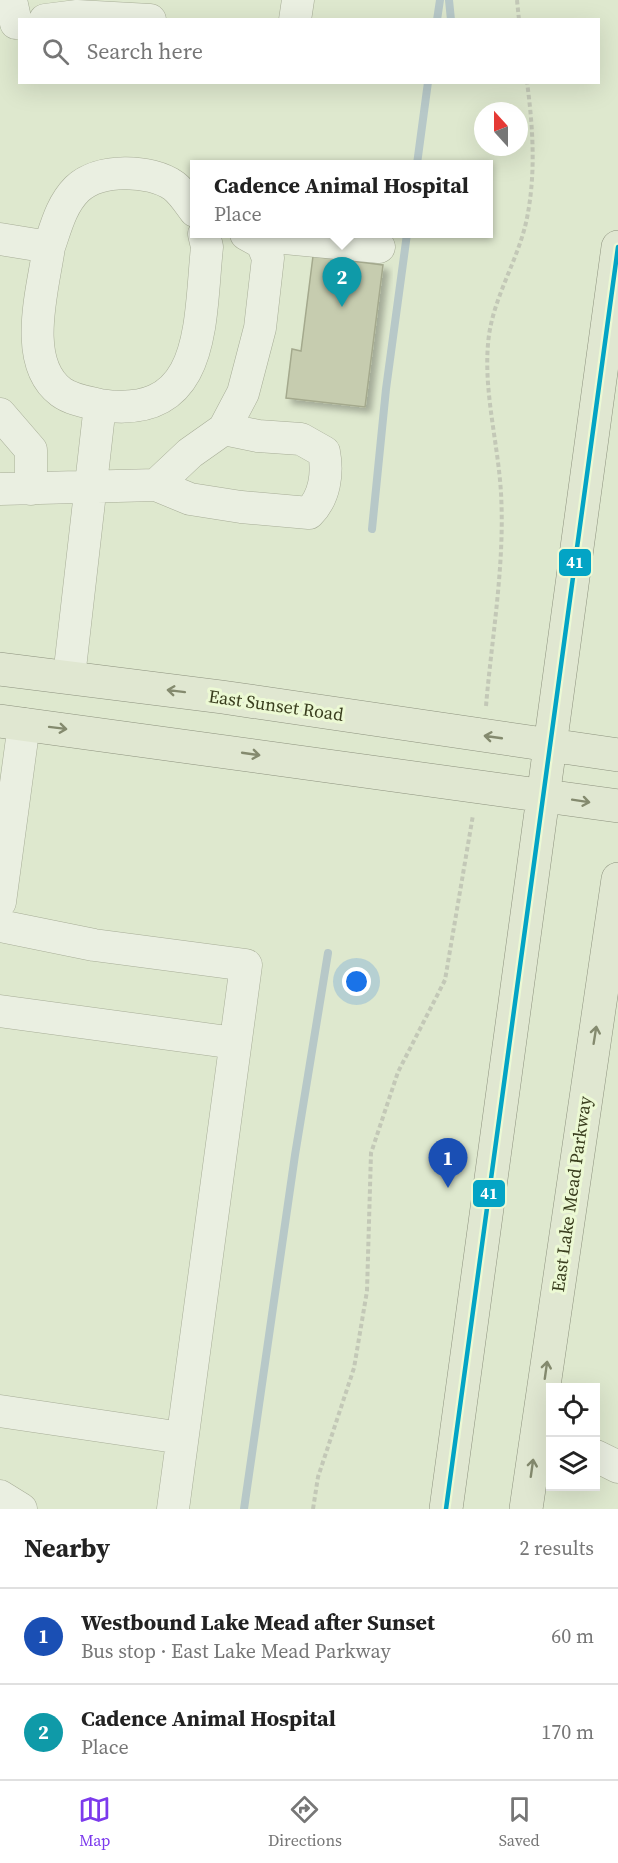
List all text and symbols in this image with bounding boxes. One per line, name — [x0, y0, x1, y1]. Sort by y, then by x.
search box — [18, 18, 600, 84]
icon: search — [39, 35, 72, 68]
text: Search here — [87, 36, 203, 66]
north arrow — [474, 102, 528, 156]
popup — [190, 160, 493, 238]
text: Cadence Animal Hospital — [214, 170, 469, 200]
text: Place — [214, 200, 262, 228]
pin: 2 — [322, 258, 362, 307]
line badge: 41 — [558, 548, 592, 577]
text: 41 — [566, 551, 584, 573]
street label: East Sunset Road — [207, 683, 345, 727]
one-way arrow — [166, 685, 186, 696]
one-way arrow — [48, 722, 68, 733]
one-way arrow — [484, 732, 504, 743]
one-way arrow — [241, 748, 261, 759]
one-way arrow — [571, 795, 590, 806]
your location — [342, 967, 371, 996]
one-way arrow — [589, 1026, 600, 1045]
street label: East Lake Mead Parkway — [545, 1094, 597, 1294]
pin: 1 — [428, 1138, 468, 1188]
line badge: 41 — [472, 1179, 506, 1208]
text: 41 — [480, 1182, 498, 1204]
one-way arrow — [540, 1360, 551, 1380]
map controls — [546, 1383, 600, 1491]
button: locate — [546, 1383, 600, 1437]
button: layers — [546, 1437, 600, 1491]
one-way arrow — [526, 1459, 537, 1479]
text: Nearby — [24, 1530, 110, 1566]
text: 2 results — [519, 1534, 594, 1562]
text: Westbound Lake Mead after Sunset — [81, 1607, 435, 1637]
text: 1 — [38, 1622, 49, 1650]
text: 60 m — [551, 1622, 594, 1650]
text: Bus stop · East Lake Mead Parkway — [81, 1637, 391, 1665]
text: Cadence Animal Hospital — [81, 1703, 336, 1733]
text: 2 — [38, 1718, 49, 1746]
text: 170 m — [541, 1718, 594, 1746]
text: Place — [81, 1733, 129, 1761]
tab: Map — [78, 1793, 111, 1851]
tab: Directions — [268, 1793, 342, 1851]
tab: Saved — [499, 1793, 540, 1851]

